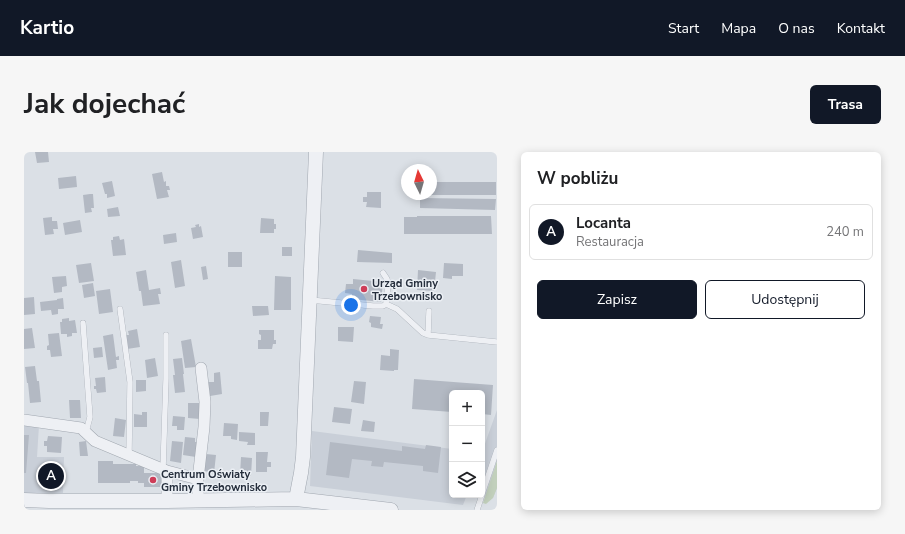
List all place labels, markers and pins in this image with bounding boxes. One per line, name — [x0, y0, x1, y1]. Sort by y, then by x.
place label: Urząd Gminy Trzebownisko — [372, 276, 442, 304]
marker: Urząd Gminy Trzebownisko — [359, 284, 369, 294]
pin: A — [38, 461, 64, 491]
place label: Centrum Oświaty Gminy Trzebownisko — [161, 467, 267, 495]
marker: Centrum Oświaty Gminy Trzebownisko — [148, 475, 158, 485]

